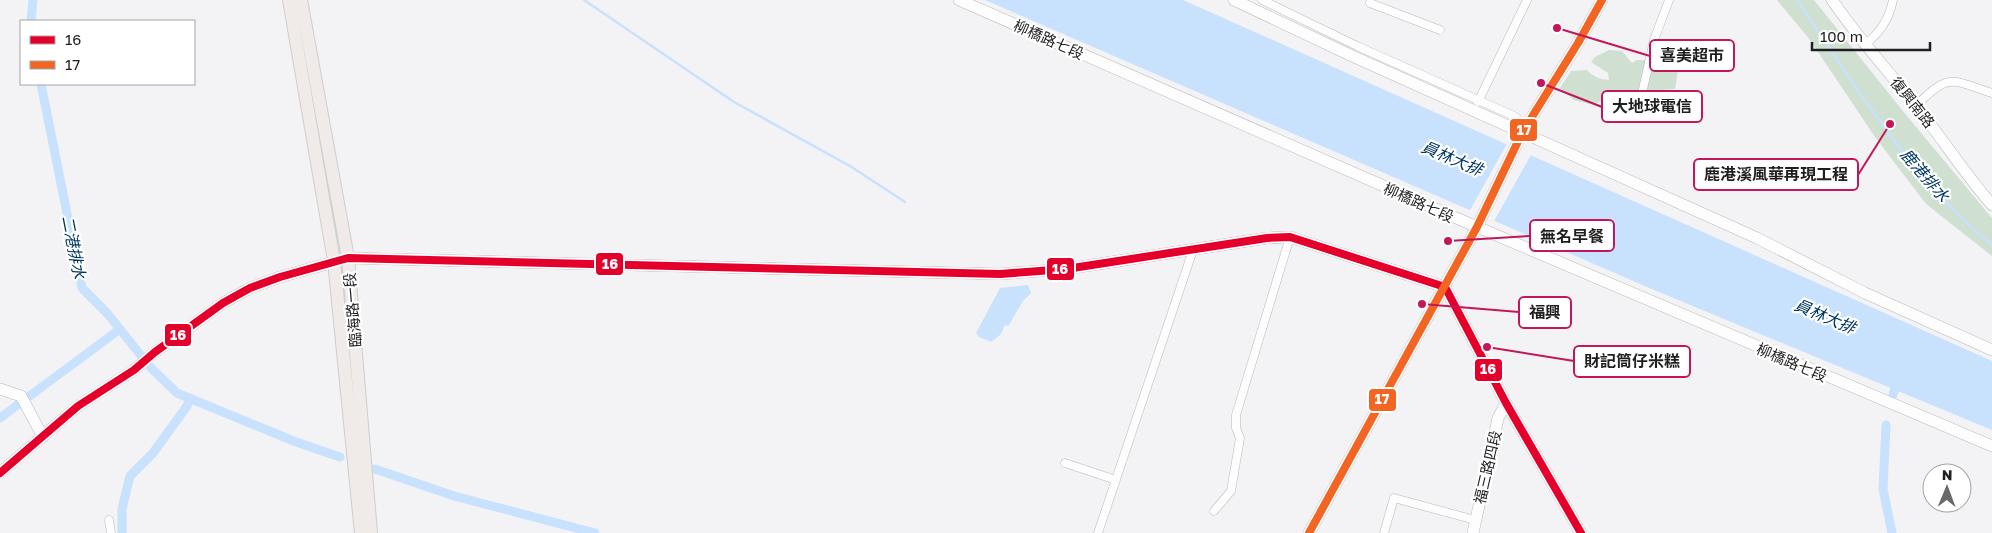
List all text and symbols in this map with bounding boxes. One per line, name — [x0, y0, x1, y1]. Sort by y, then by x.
street label: 柳橋路七段 — [1011, 16, 1087, 62]
legend — [20, 20, 195, 85]
scale bar — [1812, 20, 1930, 52]
text: 100 m — [1820, 27, 1863, 45]
text: 16 — [65, 30, 81, 48]
callout: 喜美超市 — [1650, 40, 1734, 71]
text: 喜美超市 — [1660, 45, 1724, 65]
text: 17 — [65, 55, 80, 73]
street label: 復興南路 — [1887, 73, 1939, 131]
callout: 大地球電信 — [1602, 91, 1702, 122]
text: 大地球電信 — [1612, 96, 1692, 116]
line badge: 17 — [1509, 118, 1538, 142]
text: 17 — [1517, 121, 1532, 138]
water label: 員林大排 — [1419, 136, 1487, 180]
water label: 鹿港排水 — [1896, 144, 1954, 206]
callout: 鹿港溪風華再現工程 — [1694, 159, 1858, 190]
text: 鹿港溪風華再現工程 — [1704, 164, 1848, 184]
street label: 柳橋路七段 — [1381, 179, 1457, 225]
water label: 二港排水 — [58, 214, 90, 281]
callout: 無名早餐 — [1530, 220, 1614, 251]
text: 無名早餐 — [1540, 226, 1604, 246]
line badge: 16 — [595, 252, 624, 276]
text: 16 — [602, 255, 618, 272]
line badge: 16 — [1046, 257, 1075, 281]
text: 16 — [1052, 260, 1068, 277]
street label: 臨海路一段 — [340, 272, 364, 348]
water label: 員林大排 — [1792, 294, 1860, 338]
callout: 福興 — [1519, 297, 1571, 328]
text: 福興 — [1529, 302, 1561, 322]
line badge: 16 — [164, 323, 192, 347]
text: 16 — [170, 326, 186, 343]
street label: 柳橋路七段 — [1754, 339, 1830, 385]
callout: 財記筒仔米糕 — [1574, 346, 1690, 377]
text: 財記筒仔米糕 — [1584, 351, 1680, 371]
line badge: 16 — [1474, 358, 1503, 382]
text: 16 — [1480, 360, 1496, 377]
line badge: 17 — [1368, 388, 1397, 412]
text: 17 — [1375, 390, 1390, 407]
street label: 福三路四段 — [1470, 428, 1504, 506]
north arrow — [1922, 463, 1972, 513]
text: N — [1942, 466, 1953, 483]

